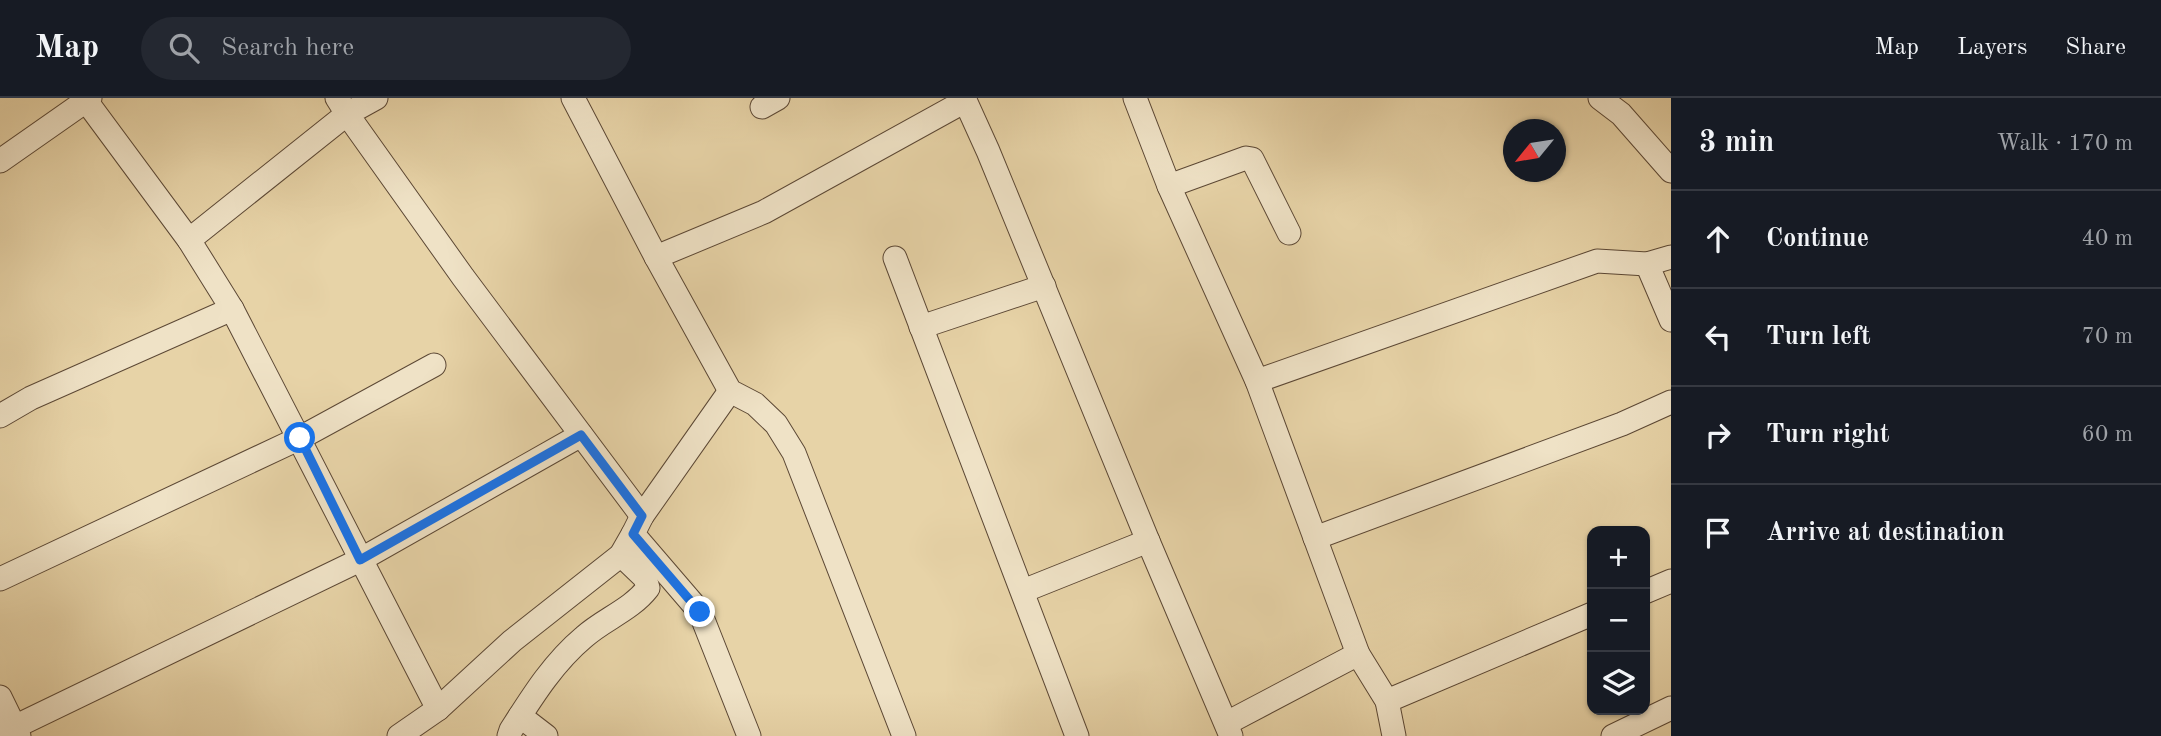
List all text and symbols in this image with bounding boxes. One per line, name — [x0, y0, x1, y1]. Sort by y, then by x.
search box — [141, 17, 631, 80]
icon: search — [165, 29, 203, 67]
text: Map — [35, 32, 99, 65]
text: Search here — [221, 35, 354, 61]
text: Map — [1875, 36, 1919, 60]
text: Layers — [1957, 36, 2027, 60]
text: Share — [2065, 36, 2126, 60]
north arrow — [1503, 119, 1566, 182]
text: 3 min — [1699, 128, 1774, 158]
text: Walk · 170 m — [1997, 132, 2133, 155]
icon: ahead — [1699, 220, 1737, 258]
text: Continue — [1766, 226, 1869, 252]
text: 40 m — [2082, 227, 2133, 250]
icon: left — [1699, 318, 1737, 356]
text: Turn left — [1766, 324, 1871, 350]
text: 70 m — [2082, 325, 2133, 348]
icon: right — [1699, 416, 1737, 454]
route start — [284, 422, 315, 453]
text: Turn right — [1766, 422, 1889, 448]
text: 60 m — [2082, 423, 2133, 446]
icon: arrive — [1699, 514, 1737, 552]
text: Arrive at destination — [1766, 520, 2005, 546]
map controls — [1587, 526, 1650, 715]
button: + — [1587, 526, 1650, 589]
button: − — [1587, 589, 1650, 652]
route end — [684, 596, 715, 627]
button: layers — [1587, 652, 1650, 715]

